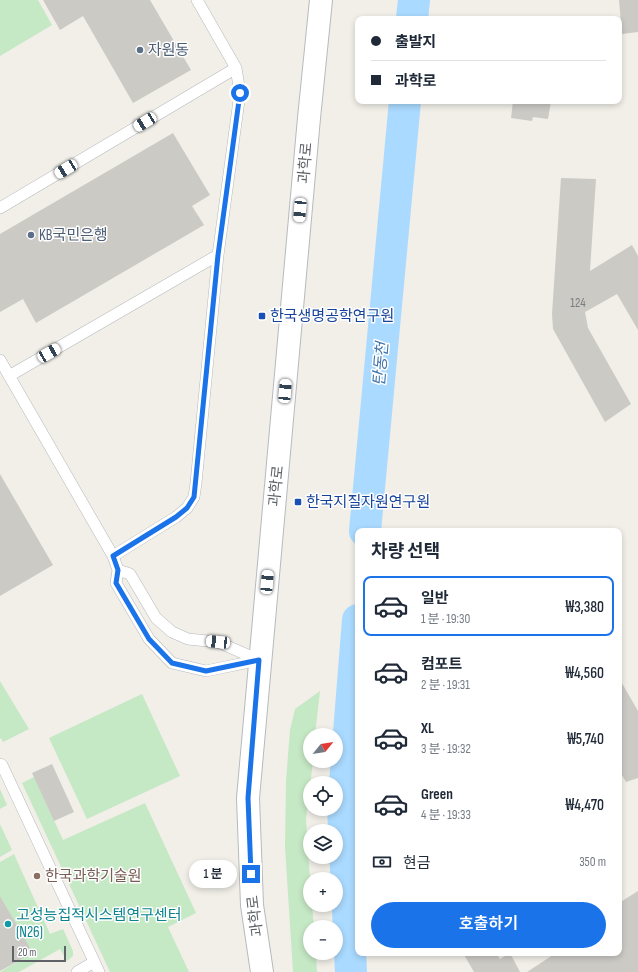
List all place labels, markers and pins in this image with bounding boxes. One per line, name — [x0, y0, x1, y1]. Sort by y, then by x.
place label: 자원동 — [148, 41, 189, 60]
marker: 자원동 — [135, 45, 145, 55]
place label: KB국민은행 — [39, 226, 108, 245]
marker: KB국민은행 — [26, 230, 36, 240]
place label: 한국생명공학연구원 — [270, 307, 394, 326]
marker: 한국생명공학연구원 — [257, 311, 267, 321]
place label: 한국지질자원연구원 — [306, 493, 430, 512]
marker: 한국지질자원연구원 — [293, 497, 303, 507]
place label: 한국과학기술원 — [45, 867, 142, 886]
marker: 한국과학기술원 — [32, 871, 42, 881]
place label: 고성능집적시스템연구센터 (N26) — [16, 906, 182, 942]
marker: 고성능집적시스템연구센터 (N26) — [3, 919, 13, 929]

